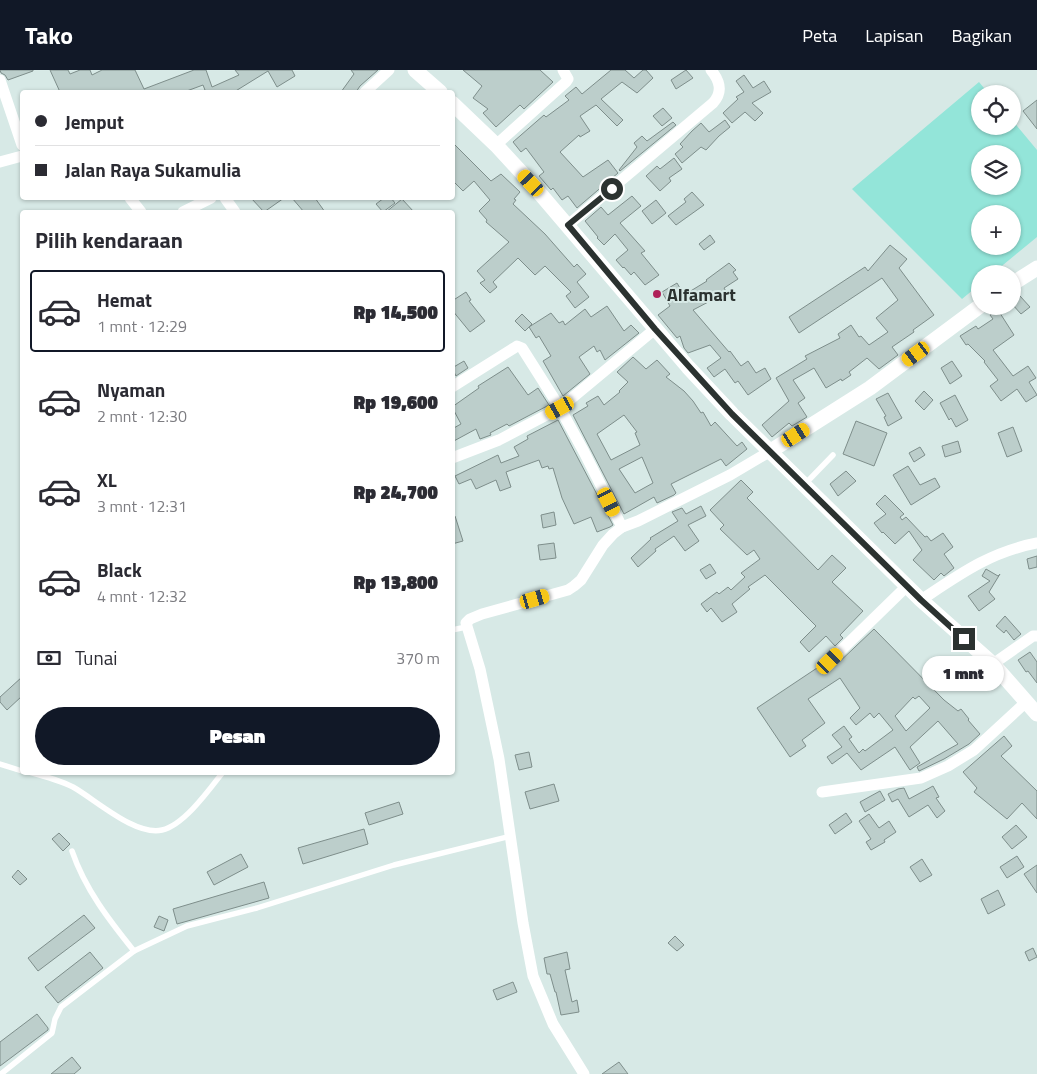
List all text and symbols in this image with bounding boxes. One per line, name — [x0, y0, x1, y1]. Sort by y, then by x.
text: Tako — [25, 17, 73, 53]
text: Peta — [802, 22, 837, 49]
text: Lapisan — [865, 22, 923, 49]
text: Bagikan — [951, 22, 1012, 49]
map controls — [971, 85, 1021, 315]
button: locate — [971, 85, 1021, 135]
text: Jemput — [65, 107, 124, 136]
button: layers — [971, 145, 1021, 195]
text: Jalan Raya Sukamulia — [65, 155, 241, 184]
car — [515, 167, 546, 199]
route start — [601, 178, 623, 200]
button: + — [971, 205, 1021, 255]
text: Pilih kendaraan — [35, 223, 183, 257]
button: − — [971, 265, 1021, 315]
place label: Alfamart — [667, 281, 736, 308]
text: Hemat — [97, 285, 152, 314]
marker: Alfamart — [651, 288, 663, 300]
icon: car — [37, 289, 82, 334]
text: Rp 14,500 — [354, 297, 438, 326]
text: 1 mnt · 12:29 — [97, 314, 187, 338]
car — [899, 339, 932, 369]
text: Nyaman — [97, 375, 165, 404]
icon: car — [37, 379, 82, 424]
text: Rp 19,600 — [354, 387, 438, 416]
car — [543, 394, 576, 422]
text: 2 mnt · 12:30 — [97, 404, 187, 428]
car — [779, 421, 812, 449]
text: XL — [97, 465, 117, 494]
icon: car — [37, 469, 82, 514]
text: Rp 24,700 — [354, 477, 438, 506]
car — [595, 485, 622, 519]
text: 3 mnt · 12:31 — [97, 494, 187, 518]
text: Black — [97, 555, 142, 584]
icon: car — [37, 559, 82, 604]
text: Rp 13,800 — [354, 567, 438, 596]
text: 4 mnt · 12:32 — [97, 584, 187, 608]
car — [518, 588, 551, 610]
route end — [953, 628, 975, 650]
text: Tunai — [75, 643, 117, 672]
icon: cash — [35, 644, 63, 672]
car — [813, 645, 846, 677]
text: 370 m — [396, 646, 440, 670]
callout: 1 mnt — [923, 656, 1005, 692]
text: 1 mnt — [942, 661, 984, 685]
button: Pesan — [35, 707, 440, 765]

